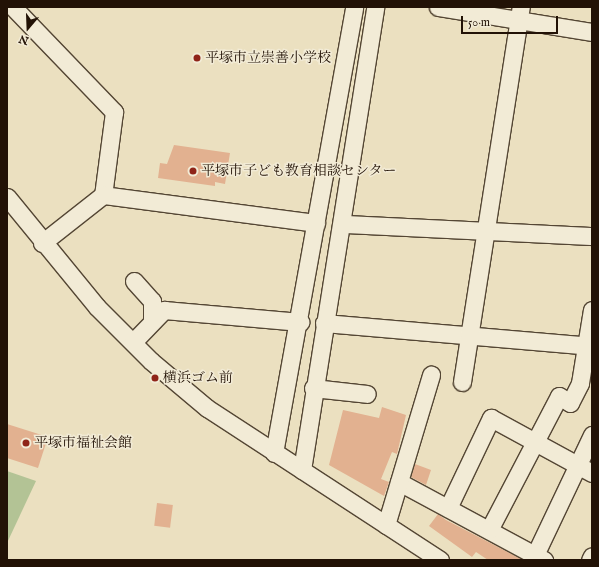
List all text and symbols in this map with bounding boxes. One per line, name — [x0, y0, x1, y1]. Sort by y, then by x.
north arrow — [8, 8, 48, 48]
scale bar — [463, 8, 560, 34]
text: 50 m — [468, 15, 490, 30]
text: N — [17, 31, 31, 48]
place label: 平塚市立崇善小学校 — [205, 50, 331, 66]
marker: 平塚市立崇善小学校 — [192, 53, 202, 63]
place label: 平塚市子ども教育相談センター — [201, 163, 397, 179]
marker: 平塚市子ども教育相談センター — [188, 166, 198, 176]
place label: 横浜ゴム前 — [163, 370, 233, 386]
marker: 横浜ゴム前 — [150, 373, 160, 383]
place label: 平塚市福祉会館 — [34, 435, 132, 451]
marker: 平塚市福祉会館 — [21, 438, 31, 448]

